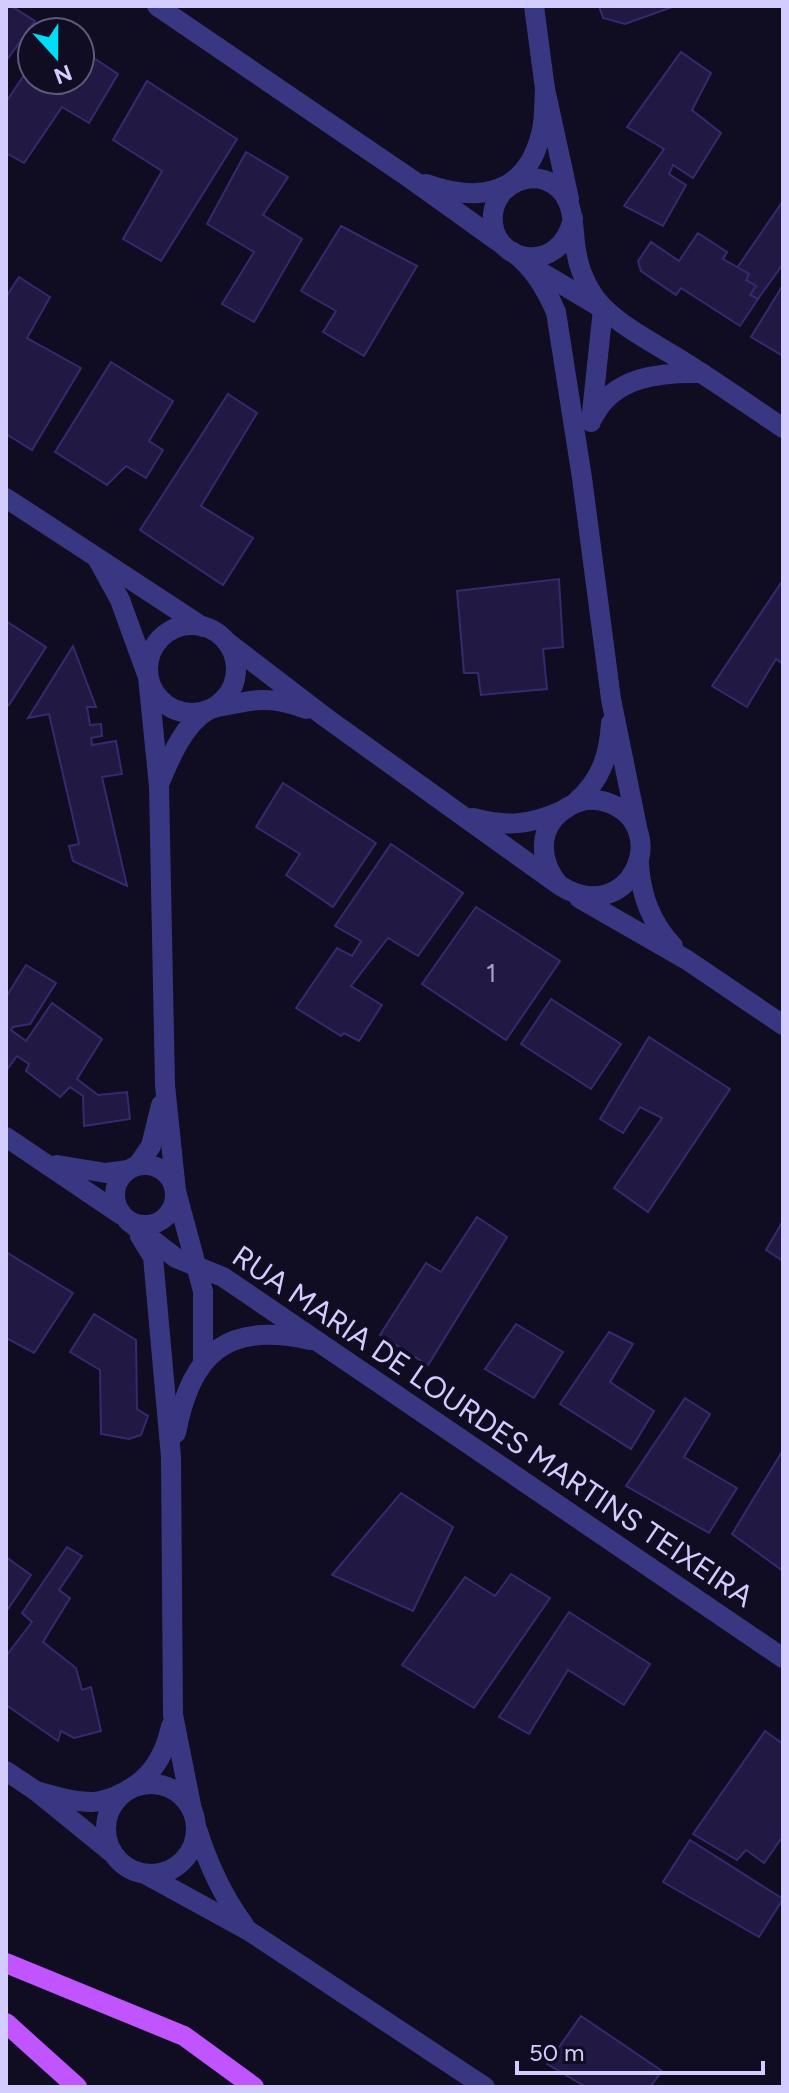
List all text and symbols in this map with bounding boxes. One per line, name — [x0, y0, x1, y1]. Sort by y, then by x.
north arrow — [16, 16, 96, 96]
text: N — [50, 59, 76, 90]
house number: 1 — [486, 957, 496, 989]
street label: RUA MARIA DE LOURDES MARTINS TEIXEIRA — [225, 1237, 761, 1615]
scale bar — [517, 2025, 763, 2075]
text: 50 m — [529, 2038, 585, 2067]

